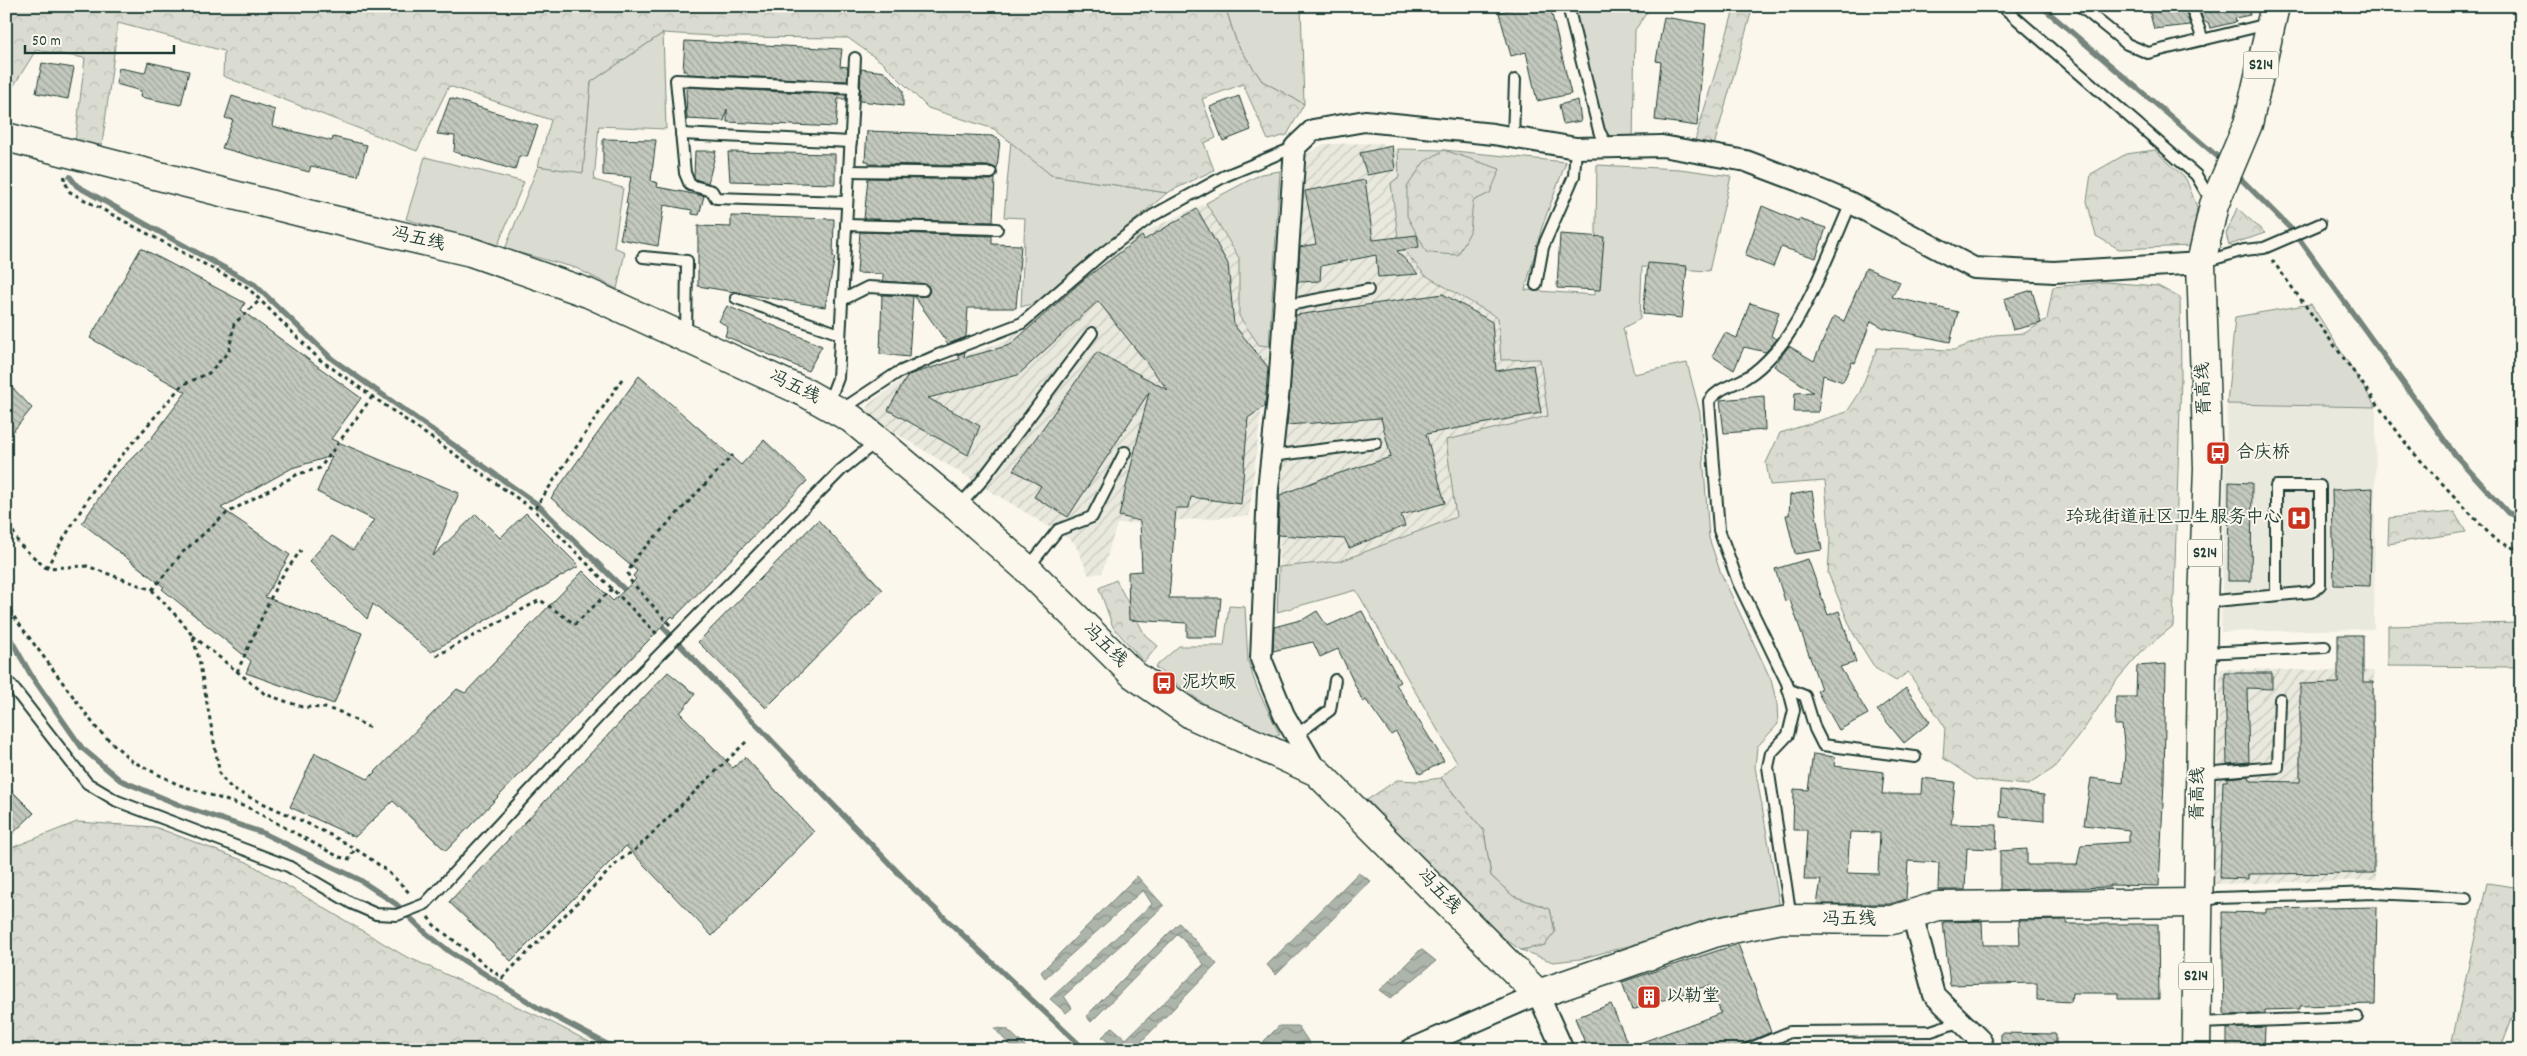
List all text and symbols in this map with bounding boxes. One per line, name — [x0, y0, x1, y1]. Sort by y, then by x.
scale bar — [25, 22, 174, 54]
text: 50 m — [32, 31, 61, 53]
road number: S214 — [2244, 52, 2278, 78]
street label: 冯五线 — [389, 222, 447, 258]
street label: 胥高线 — [2192, 362, 2218, 416]
street label: 冯五线 — [764, 365, 824, 411]
bus stop icon: 合庆桥 — [2205, 440, 2231, 466]
place label: 合庆桥 — [2236, 441, 2290, 466]
hospital icon: 玲珑街道社区卫生服务中心 — [2286, 505, 2312, 531]
place label: 玲珑街道社区卫生服务中心 — [2066, 506, 2282, 531]
road number: S214 — [2188, 540, 2222, 566]
street label: 冯五线 — [1076, 618, 1132, 674]
bus stop icon: 泥坎畈 — [1151, 670, 1177, 696]
place label: 泥坎畈 — [1182, 671, 1237, 696]
street label: 胥高线 — [2186, 767, 2212, 821]
street label: 冯五线 — [1410, 864, 1466, 920]
street label: 冯五线 — [1822, 908, 1876, 933]
road number: S214 — [2178, 962, 2214, 989]
building icon: 以勒堂 — [1636, 984, 1662, 1010]
place label: 以勒堂 — [1666, 985, 1720, 1010]

